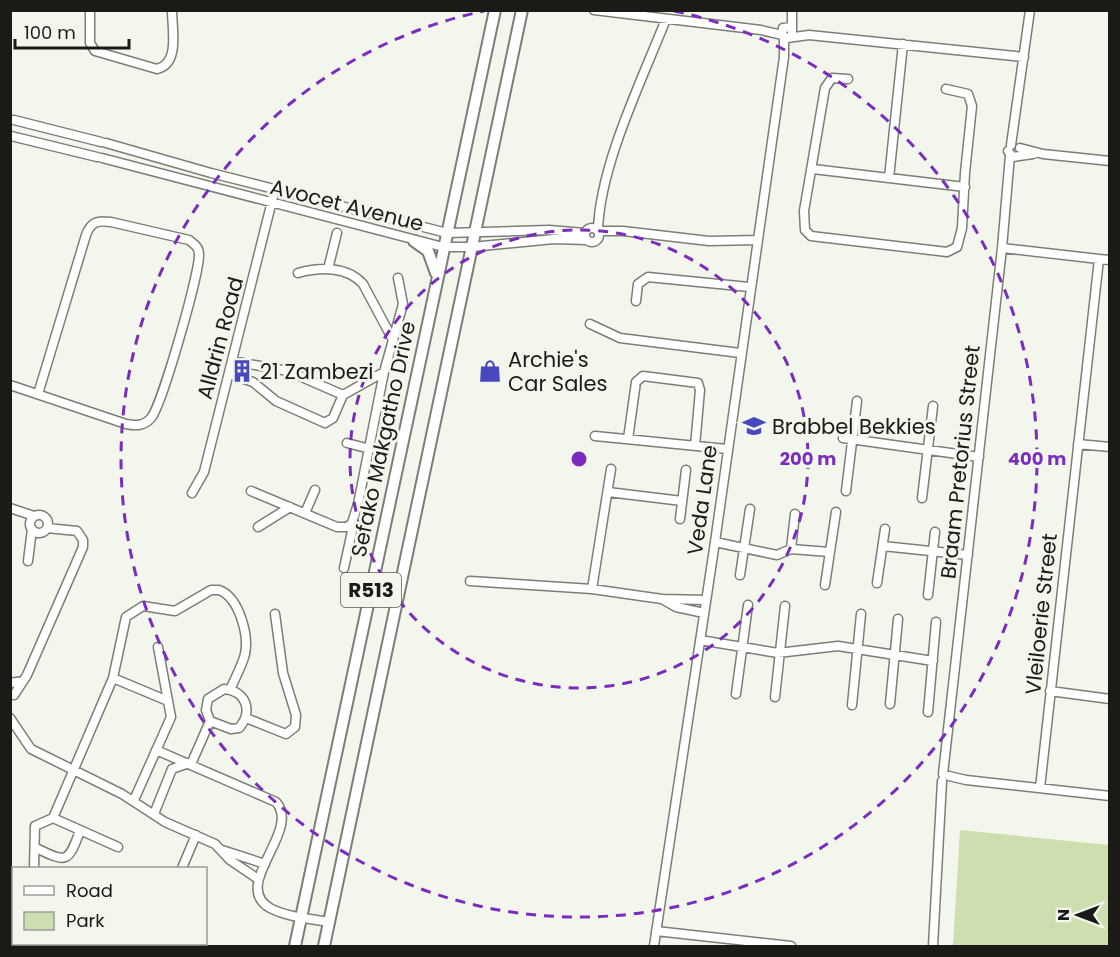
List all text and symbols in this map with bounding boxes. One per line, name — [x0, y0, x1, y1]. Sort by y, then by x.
scale bar — [15, 12, 129, 50]
text: 100 m — [24, 20, 76, 45]
street label: Avocet Avenue — [267, 172, 427, 238]
street label: Alldrin Road — [190, 274, 250, 402]
street label: Sefako Makgatho Drive — [344, 318, 422, 560]
street label: Braam Pretorius Street — [933, 344, 987, 580]
place label: Archie's Car Sales — [508, 345, 608, 398]
place label: 21 Zambezi — [260, 357, 374, 386]
building icon: 21 Zambezi — [229, 358, 255, 384]
shop icon: Archie's Car Sales — [477, 358, 503, 384]
place label: Brabbel Bekkies — [772, 412, 936, 441]
school or university icon: Brabbel Bekkies — [741, 413, 767, 439]
street label: Veda Lane — [680, 443, 724, 557]
text: 200 m — [780, 446, 836, 471]
text: 400 m — [1008, 446, 1066, 471]
centre of rings — [569, 449, 589, 469]
street label: Vleiloerie Street — [1018, 532, 1064, 696]
road number: R513 — [341, 573, 401, 607]
legend — [12, 867, 207, 945]
text: Road — [66, 878, 113, 903]
north arrow — [1048, 885, 1108, 945]
text: Park — [66, 908, 105, 933]
text: N — [1052, 909, 1075, 921]

